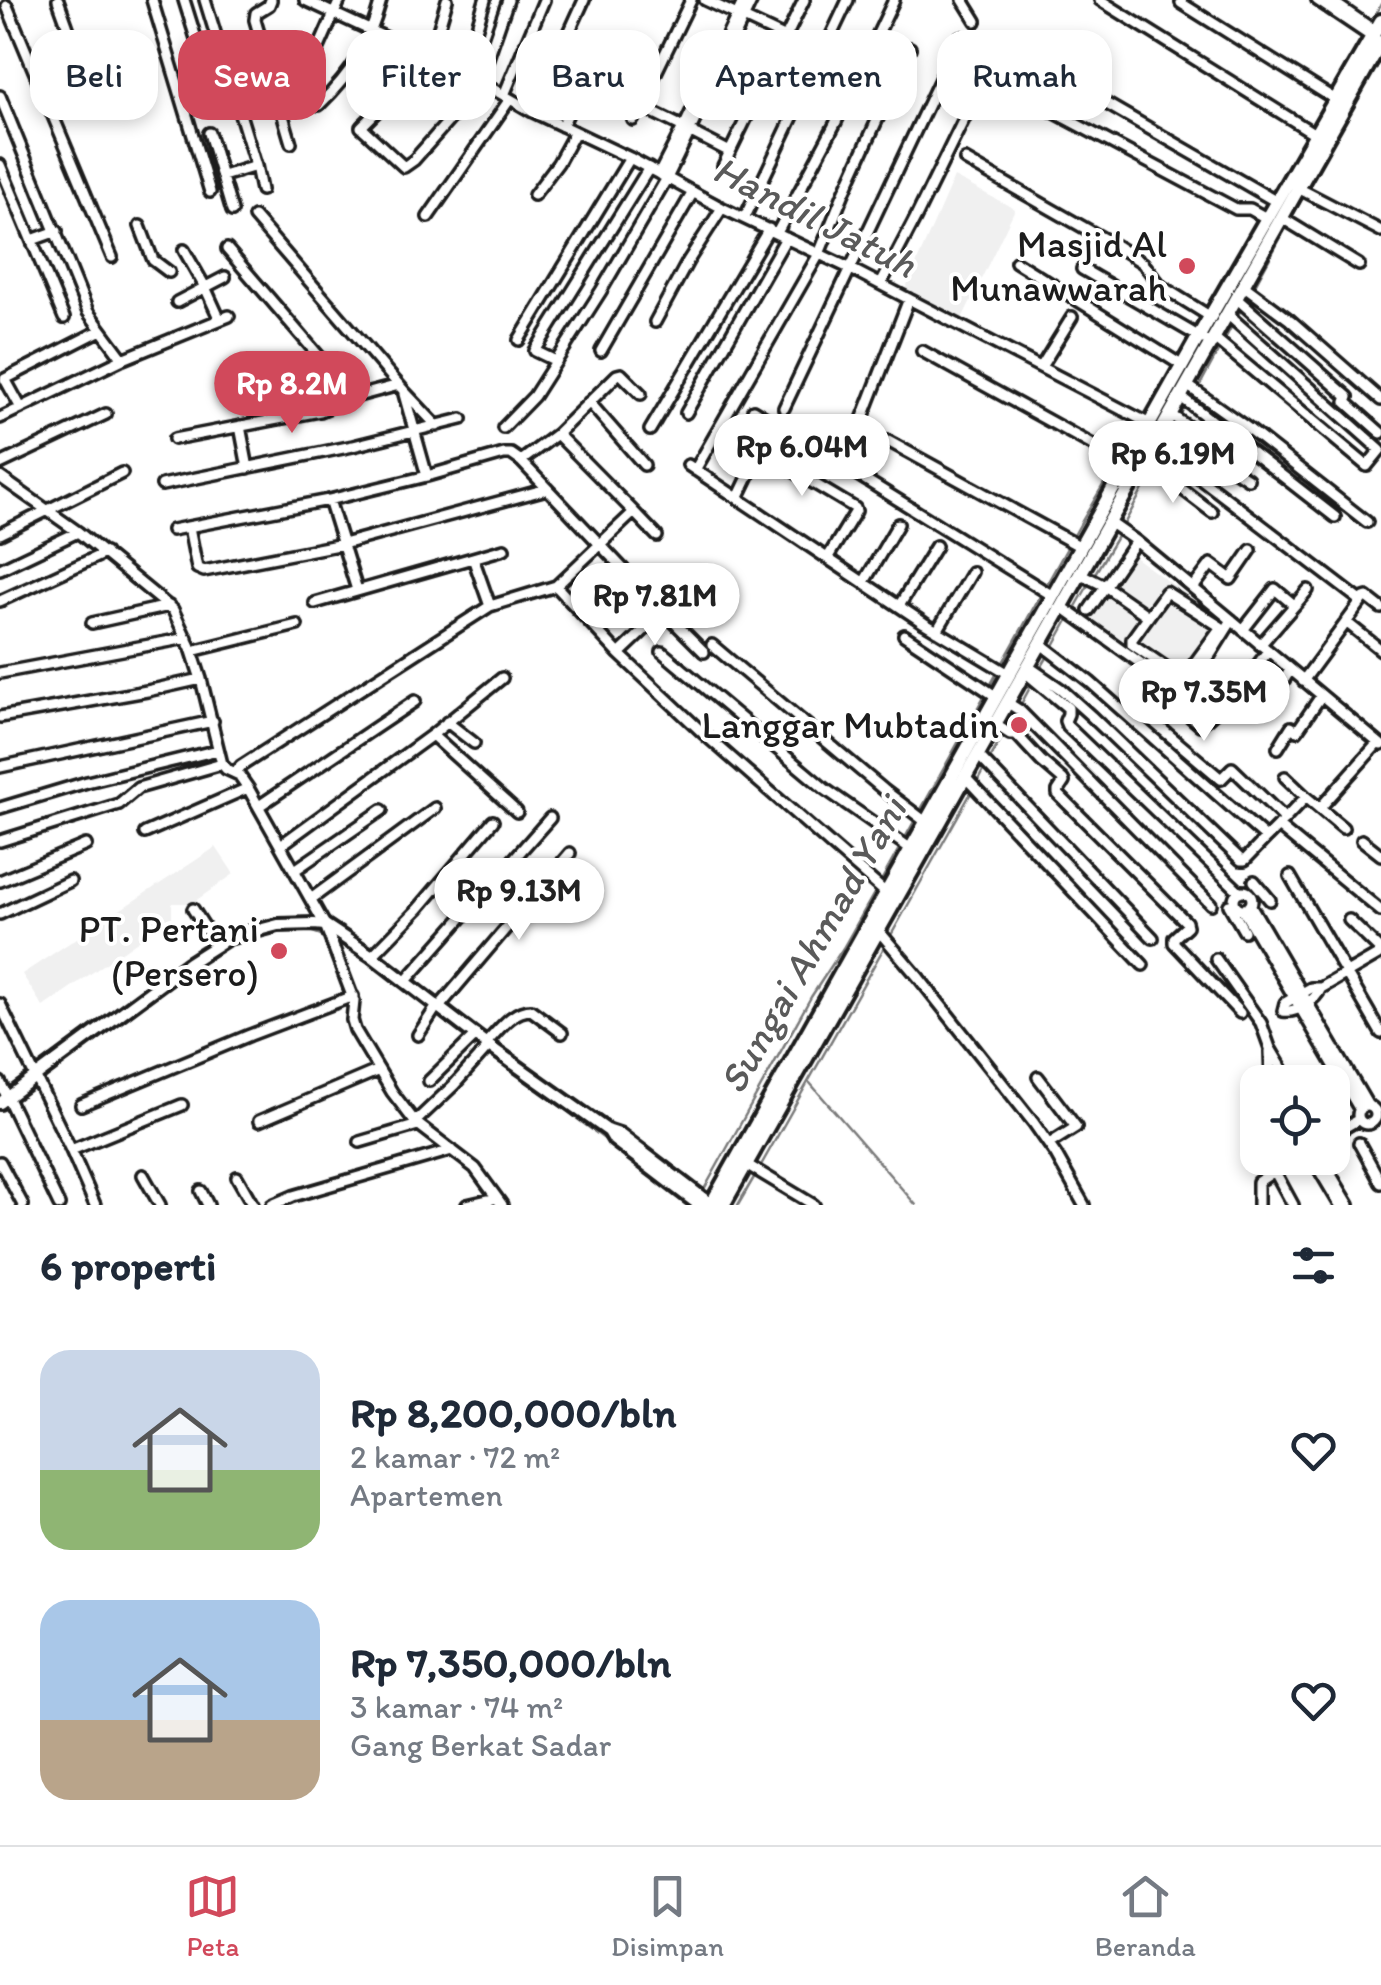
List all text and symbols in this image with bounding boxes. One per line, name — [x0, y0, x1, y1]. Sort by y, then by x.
chip: Beli — [30, 30, 158, 120]
chip: Sewa — [178, 30, 326, 120]
chip: Filter — [346, 30, 496, 120]
chip: Baru — [516, 30, 660, 120]
chip: Apartemen — [680, 30, 917, 120]
chip: Rumah — [937, 30, 1112, 120]
water label: Handil Jatuh — [706, 144, 925, 288]
place label: Masjid Al Munawwarah — [950, 221, 1167, 311]
marker: Masjid Al Munawwarah — [1176, 255, 1198, 277]
pin: Rp 8.2M — [200, 351, 384, 436]
text: Rp 8.2M — [236, 364, 348, 402]
pin: Rp 6.04M — [699, 414, 905, 499]
pin: Rp 6.19M — [1070, 421, 1276, 506]
text: Rp 6.04M — [736, 427, 868, 465]
text: Rp 6.19M — [1111, 434, 1236, 472]
pin: Rp 7.81M — [552, 563, 758, 648]
text: Rp 7.81M — [593, 576, 717, 614]
pin: Rp 7.35M — [1101, 659, 1307, 744]
text: Rp 7.35M — [1141, 672, 1267, 710]
place label: Langgar Mubtadin — [702, 702, 999, 748]
marker: Langgar Mubtadin — [1008, 714, 1030, 736]
water label: Sungai Ahmad Yani — [708, 785, 918, 1101]
pin: Rp 9.13M — [416, 858, 622, 943]
text: Rp 9.13M — [456, 871, 582, 909]
place label: PT. Pertani (Persero) — [79, 906, 259, 996]
marker: PT. Pertani (Persero) — [268, 940, 290, 962]
map controls — [1240, 1065, 1350, 1175]
button: locate — [1240, 1065, 1350, 1175]
icon: filters — [1286, 1238, 1341, 1293]
text: 6 properti — [40, 1240, 216, 1291]
text: Rp 8,200,000/bln — [350, 1387, 677, 1438]
icon: home — [120, 1390, 240, 1510]
icon: heart — [1286, 1423, 1341, 1478]
text: 2 kamar · 72 m² — [350, 1438, 560, 1476]
text: Apartemen — [350, 1476, 503, 1514]
text: Rp 7,350,000/bln — [350, 1637, 671, 1688]
icon: home — [120, 1640, 240, 1760]
icon: heart — [1286, 1673, 1341, 1728]
text: 3 kamar · 74 m² — [350, 1688, 563, 1726]
text: Gang Berkat Sadar — [350, 1726, 611, 1764]
tab: Peta — [185, 1869, 240, 1963]
tab: Disimpan — [611, 1869, 724, 1963]
tab: Beranda — [1095, 1869, 1196, 1963]

